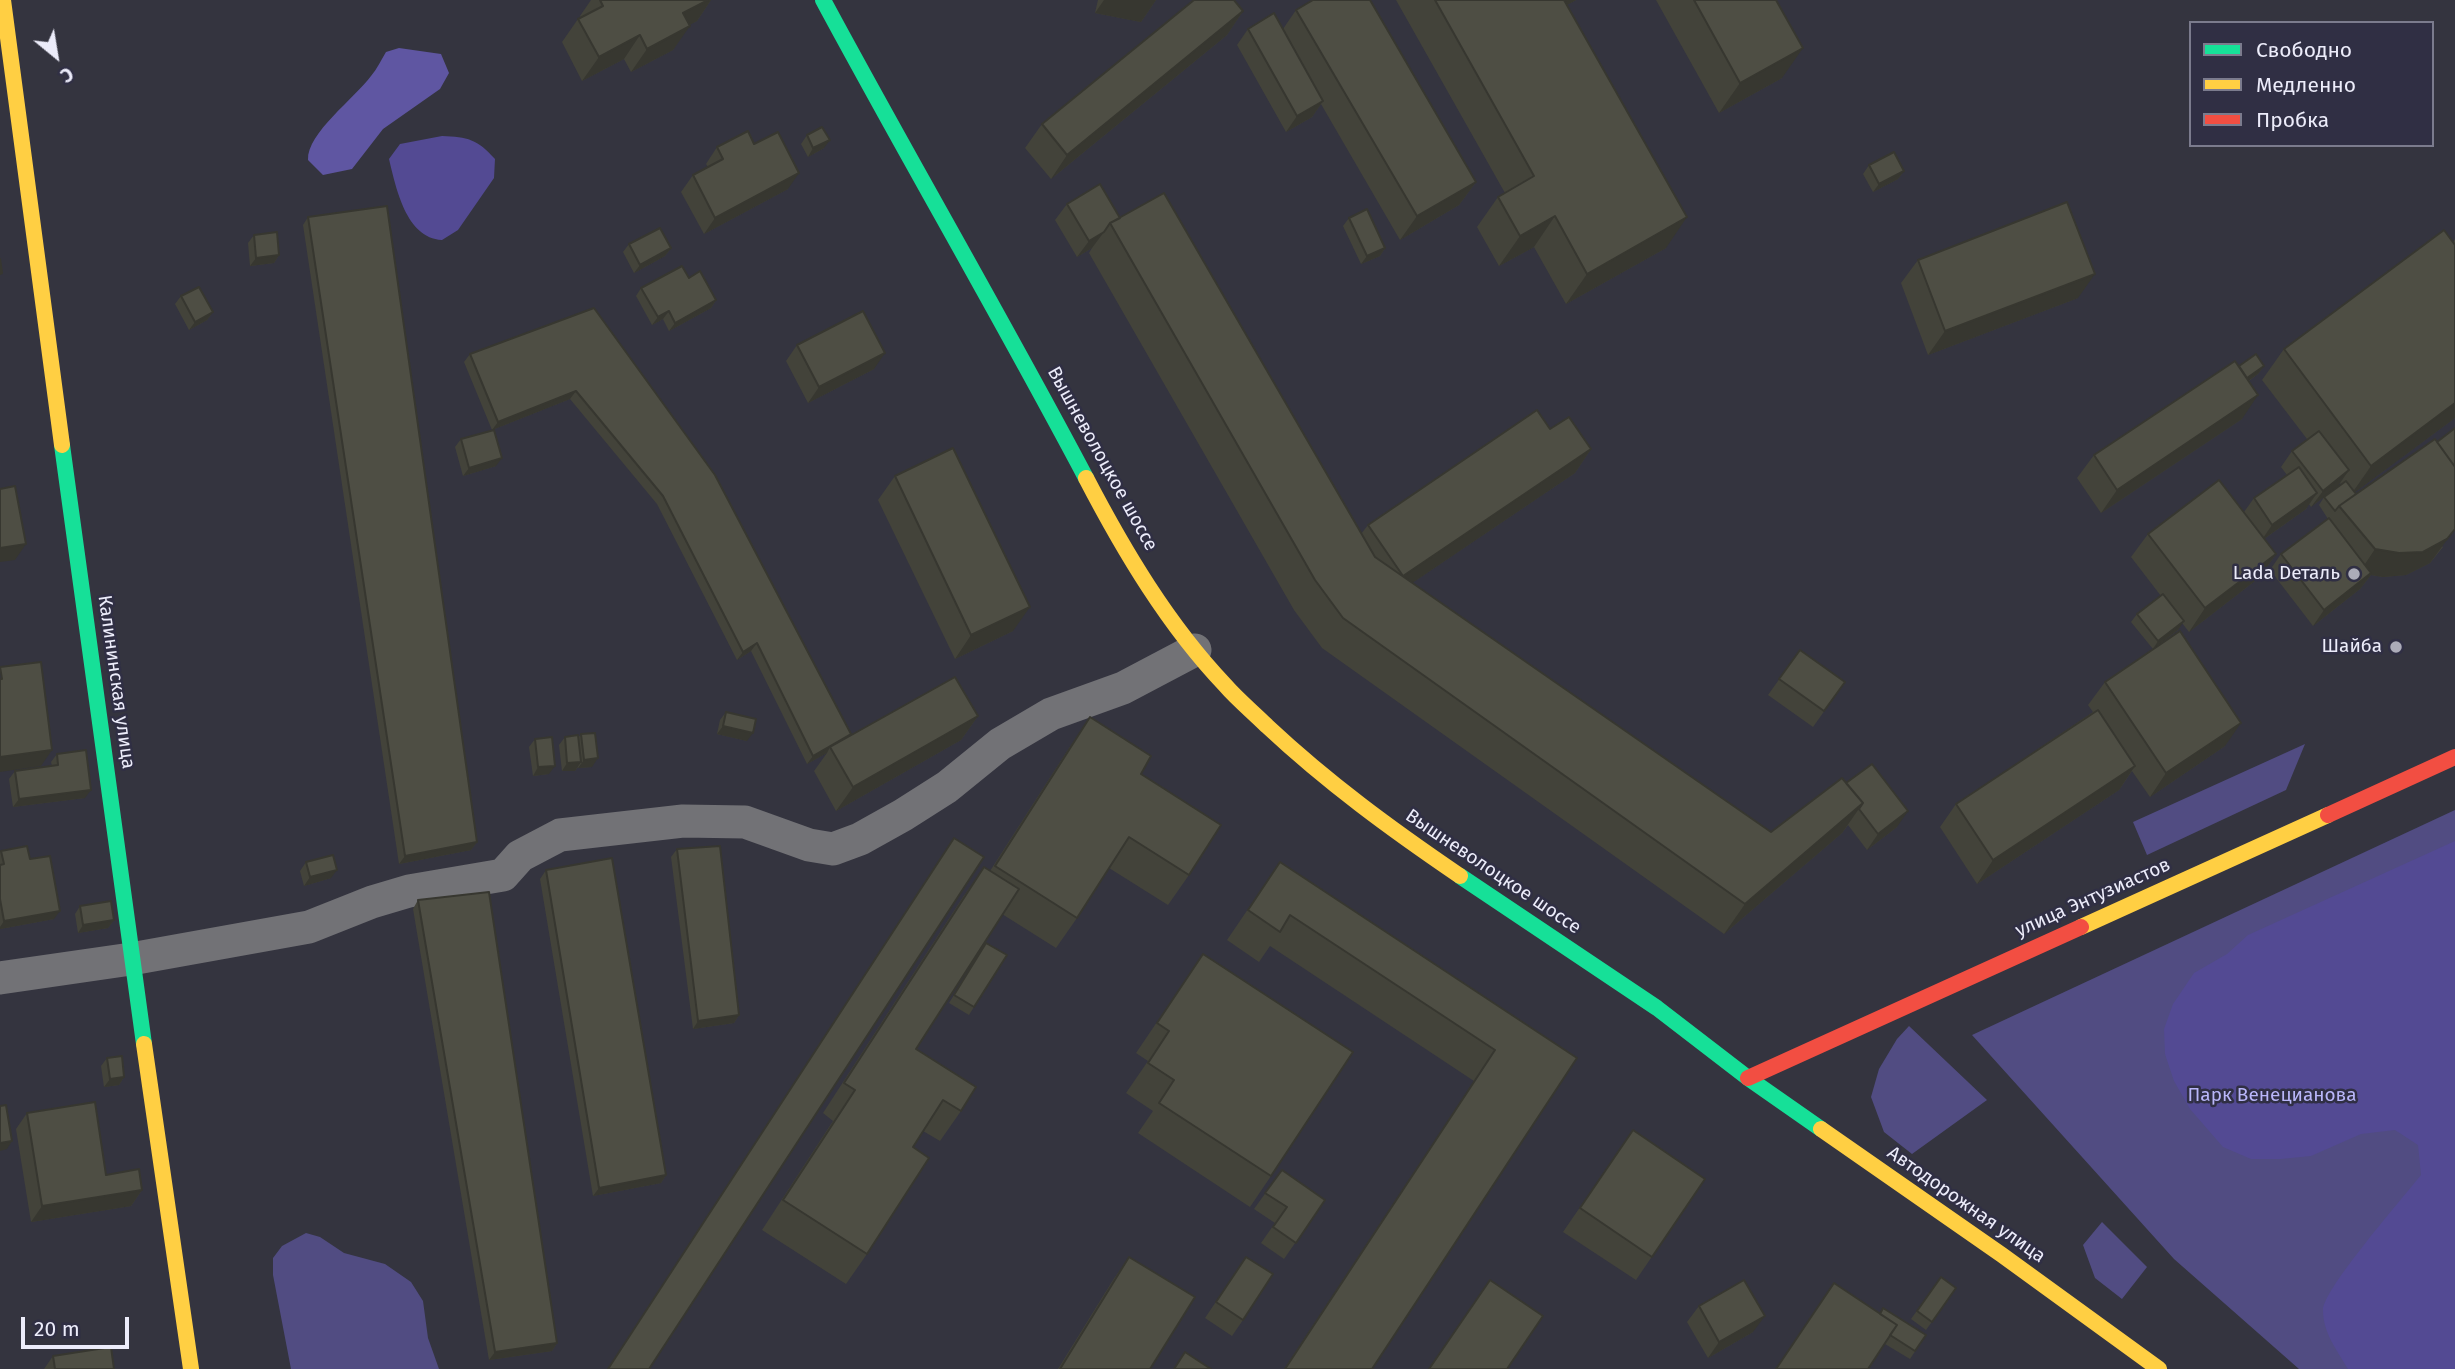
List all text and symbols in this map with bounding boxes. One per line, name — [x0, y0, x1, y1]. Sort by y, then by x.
north arrow — [21, 21, 91, 91]
legend — [2189, 21, 2434, 147]
text: Свободно — [2256, 37, 2352, 63]
text: С — [56, 62, 77, 87]
text: Медленно — [2256, 72, 2356, 98]
text: Пробка — [2256, 107, 2329, 133]
street label: Вышневолоцкое шоссе — [1042, 363, 1162, 555]
place label: Lada Dеталь — [2233, 563, 2340, 585]
marker: Lada Dеталь — [2346, 566, 2362, 582]
street label: Калининская улица — [93, 594, 139, 770]
place label: Шайба — [2322, 636, 2382, 658]
marker: Шайба — [2388, 639, 2404, 655]
street label: Вышневолоцкое шоссе — [1401, 805, 1585, 939]
street label: улица Энтузиастов — [2012, 854, 2174, 942]
park label: Парк Венецианова — [2188, 1085, 2356, 1107]
street label: Автодорожная улица — [1883, 1142, 2049, 1268]
scale bar — [24, 1302, 133, 1346]
text: 20 m — [34, 1316, 80, 1342]

